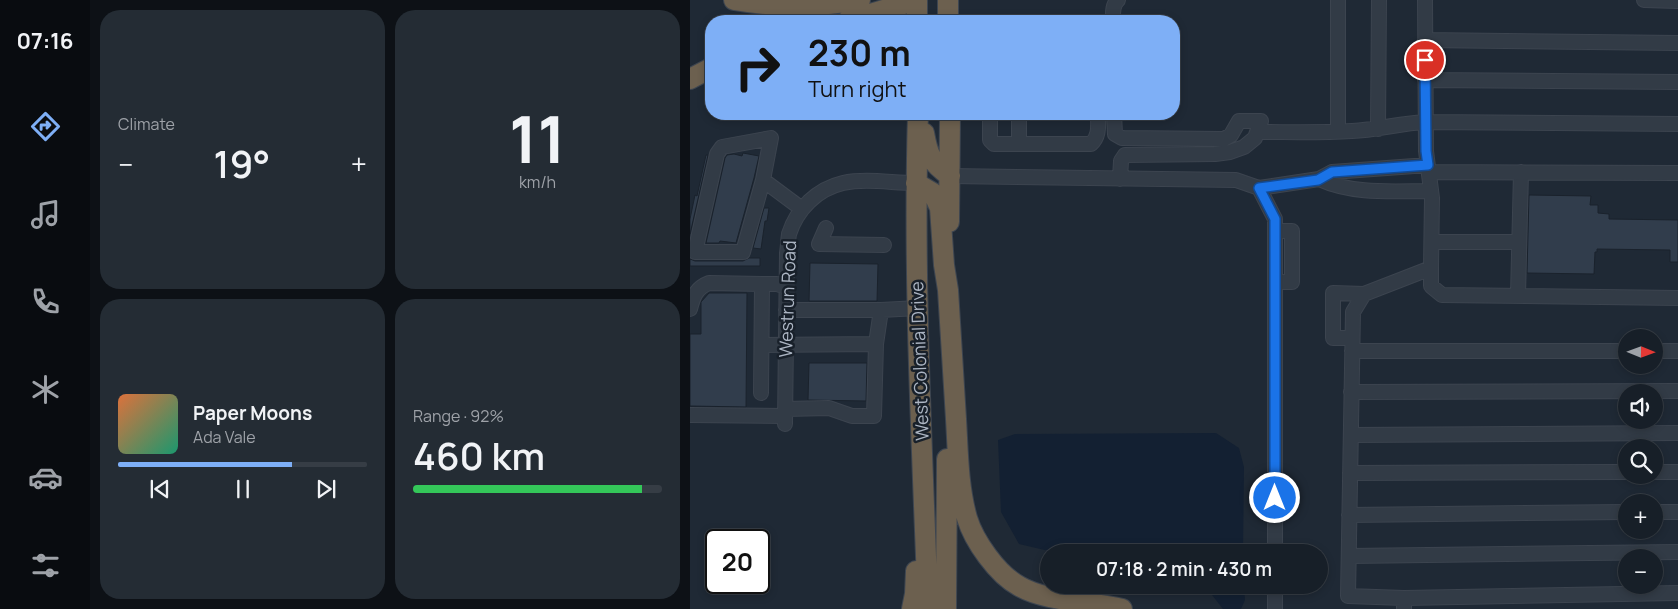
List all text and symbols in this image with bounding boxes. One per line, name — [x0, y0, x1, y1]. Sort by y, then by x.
text: 07:16 — [16, 26, 74, 56]
text: 230 m — [808, 29, 911, 77]
icon: right — [725, 35, 790, 100]
pin — [1404, 39, 1446, 81]
icon: arrive — [1411, 46, 1439, 74]
text: Turn right — [808, 74, 906, 104]
text: 11 — [509, 94, 566, 183]
icon: directions — [28, 109, 63, 144]
text: Climate — [118, 113, 175, 135]
text: 19° — [214, 137, 270, 189]
text: − — [118, 145, 133, 183]
text: + — [351, 145, 367, 183]
text: km/h — [519, 171, 556, 193]
icon: music — [28, 197, 63, 232]
street label: Westrun Road — [773, 240, 801, 358]
street label: West Colonial Drive — [904, 281, 934, 441]
icon: phone — [28, 284, 63, 319]
north arrow — [1618, 329, 1662, 374]
map controls — [1618, 329, 1663, 594]
icon: climate — [28, 372, 63, 407]
button: sound — [1618, 384, 1663, 429]
text: Paper Moons — [193, 400, 312, 426]
text: Range · 92% — [413, 405, 504, 427]
text: Ada Vale — [193, 426, 256, 448]
text: 460 km — [413, 429, 545, 481]
button: search — [1618, 439, 1663, 484]
icon: car — [28, 460, 63, 495]
position arrow — [1248, 471, 1300, 523]
icon: previous — [146, 475, 174, 503]
icon: pause — [229, 475, 257, 503]
icon: next — [312, 475, 340, 503]
button: + — [1618, 494, 1663, 539]
speed limit sign: 20 — [705, 529, 770, 594]
icon: filters — [28, 548, 63, 583]
button: − — [1618, 549, 1663, 594]
text: 07:18 · 2 min · 430 m — [1096, 556, 1272, 582]

